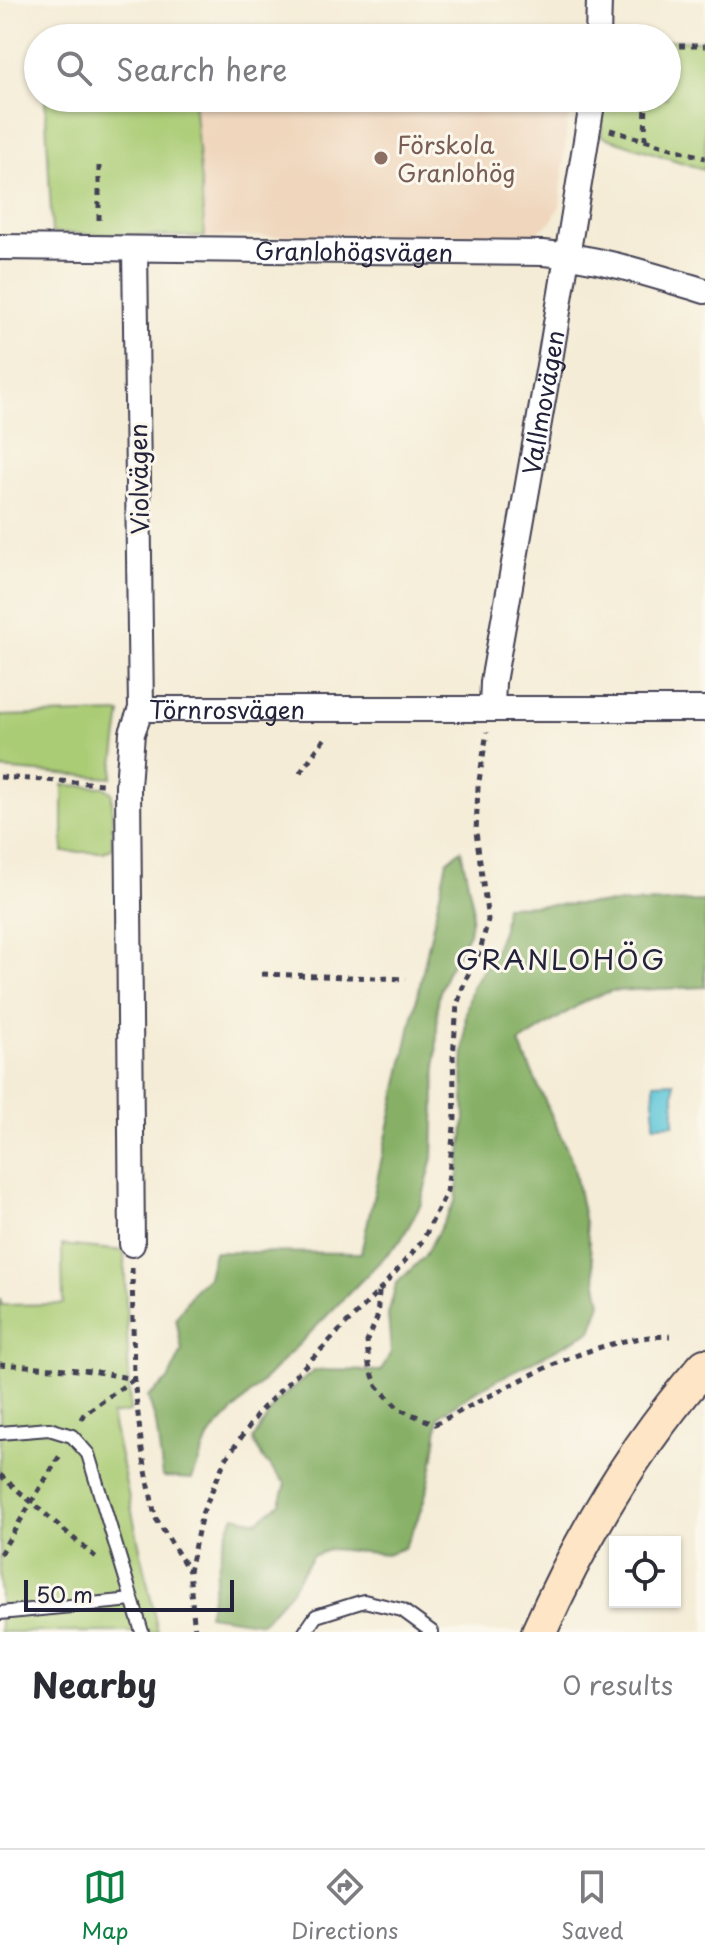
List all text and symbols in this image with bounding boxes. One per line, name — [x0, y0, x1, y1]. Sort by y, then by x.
search box — [24, 24, 681, 112]
icon: search — [52, 46, 96, 90]
text: Search here — [116, 46, 288, 91]
place label: Förskola Granlohög — [397, 126, 516, 190]
marker: Förskola Granlohög — [372, 149, 390, 167]
street label: Granlohögsvägen — [255, 232, 453, 270]
street label: Vallmovägen — [512, 328, 573, 477]
street label: Violvägen — [119, 423, 157, 535]
street label: Törnrosvägen — [149, 691, 305, 727]
district label: GRANLOHÖG — [456, 937, 666, 980]
map controls — [609, 1536, 681, 1608]
button: locate — [609, 1536, 681, 1608]
scale bar — [24, 1576, 234, 1612]
text: 50 m — [36, 1577, 93, 1610]
text: Nearby — [32, 1658, 157, 1710]
text: 0 results — [562, 1665, 673, 1704]
tab: Map — [81, 1865, 128, 1946]
tab: Directions — [291, 1865, 398, 1946]
tab: Saved — [561, 1865, 624, 1946]

